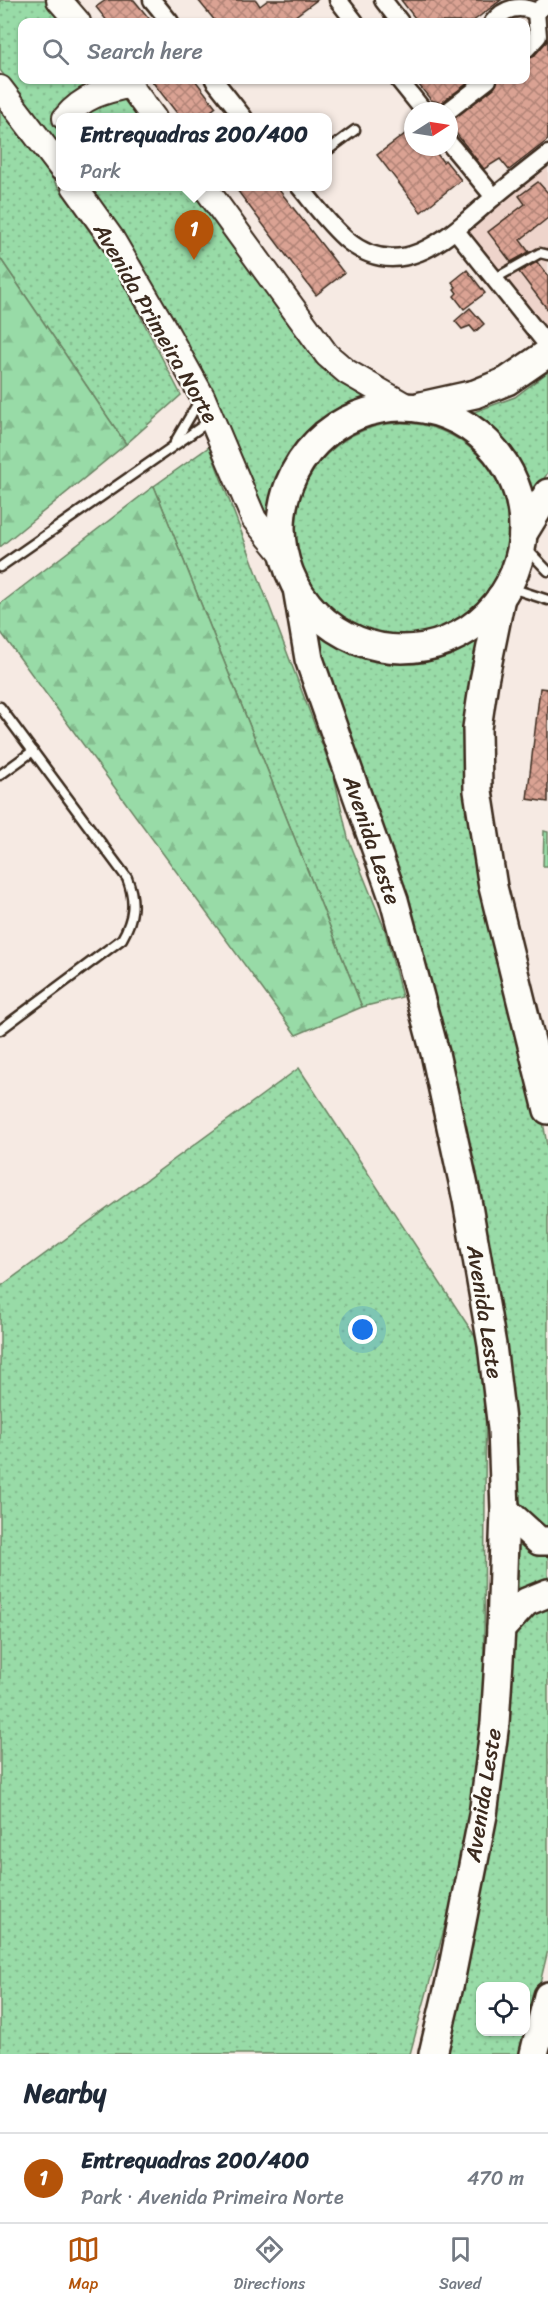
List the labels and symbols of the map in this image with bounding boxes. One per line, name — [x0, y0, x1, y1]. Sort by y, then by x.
north arrow — [404, 102, 458, 156]
pin: 1 — [174, 210, 214, 260]
street label: Avenida Primeira Norte — [82, 214, 230, 431]
street label: Avenida Leste — [331, 769, 412, 910]
street label: Avenida Leste — [455, 1241, 515, 1382]
your location — [348, 1315, 377, 1344]
street label: Avenida Leste — [453, 1725, 513, 1866]

